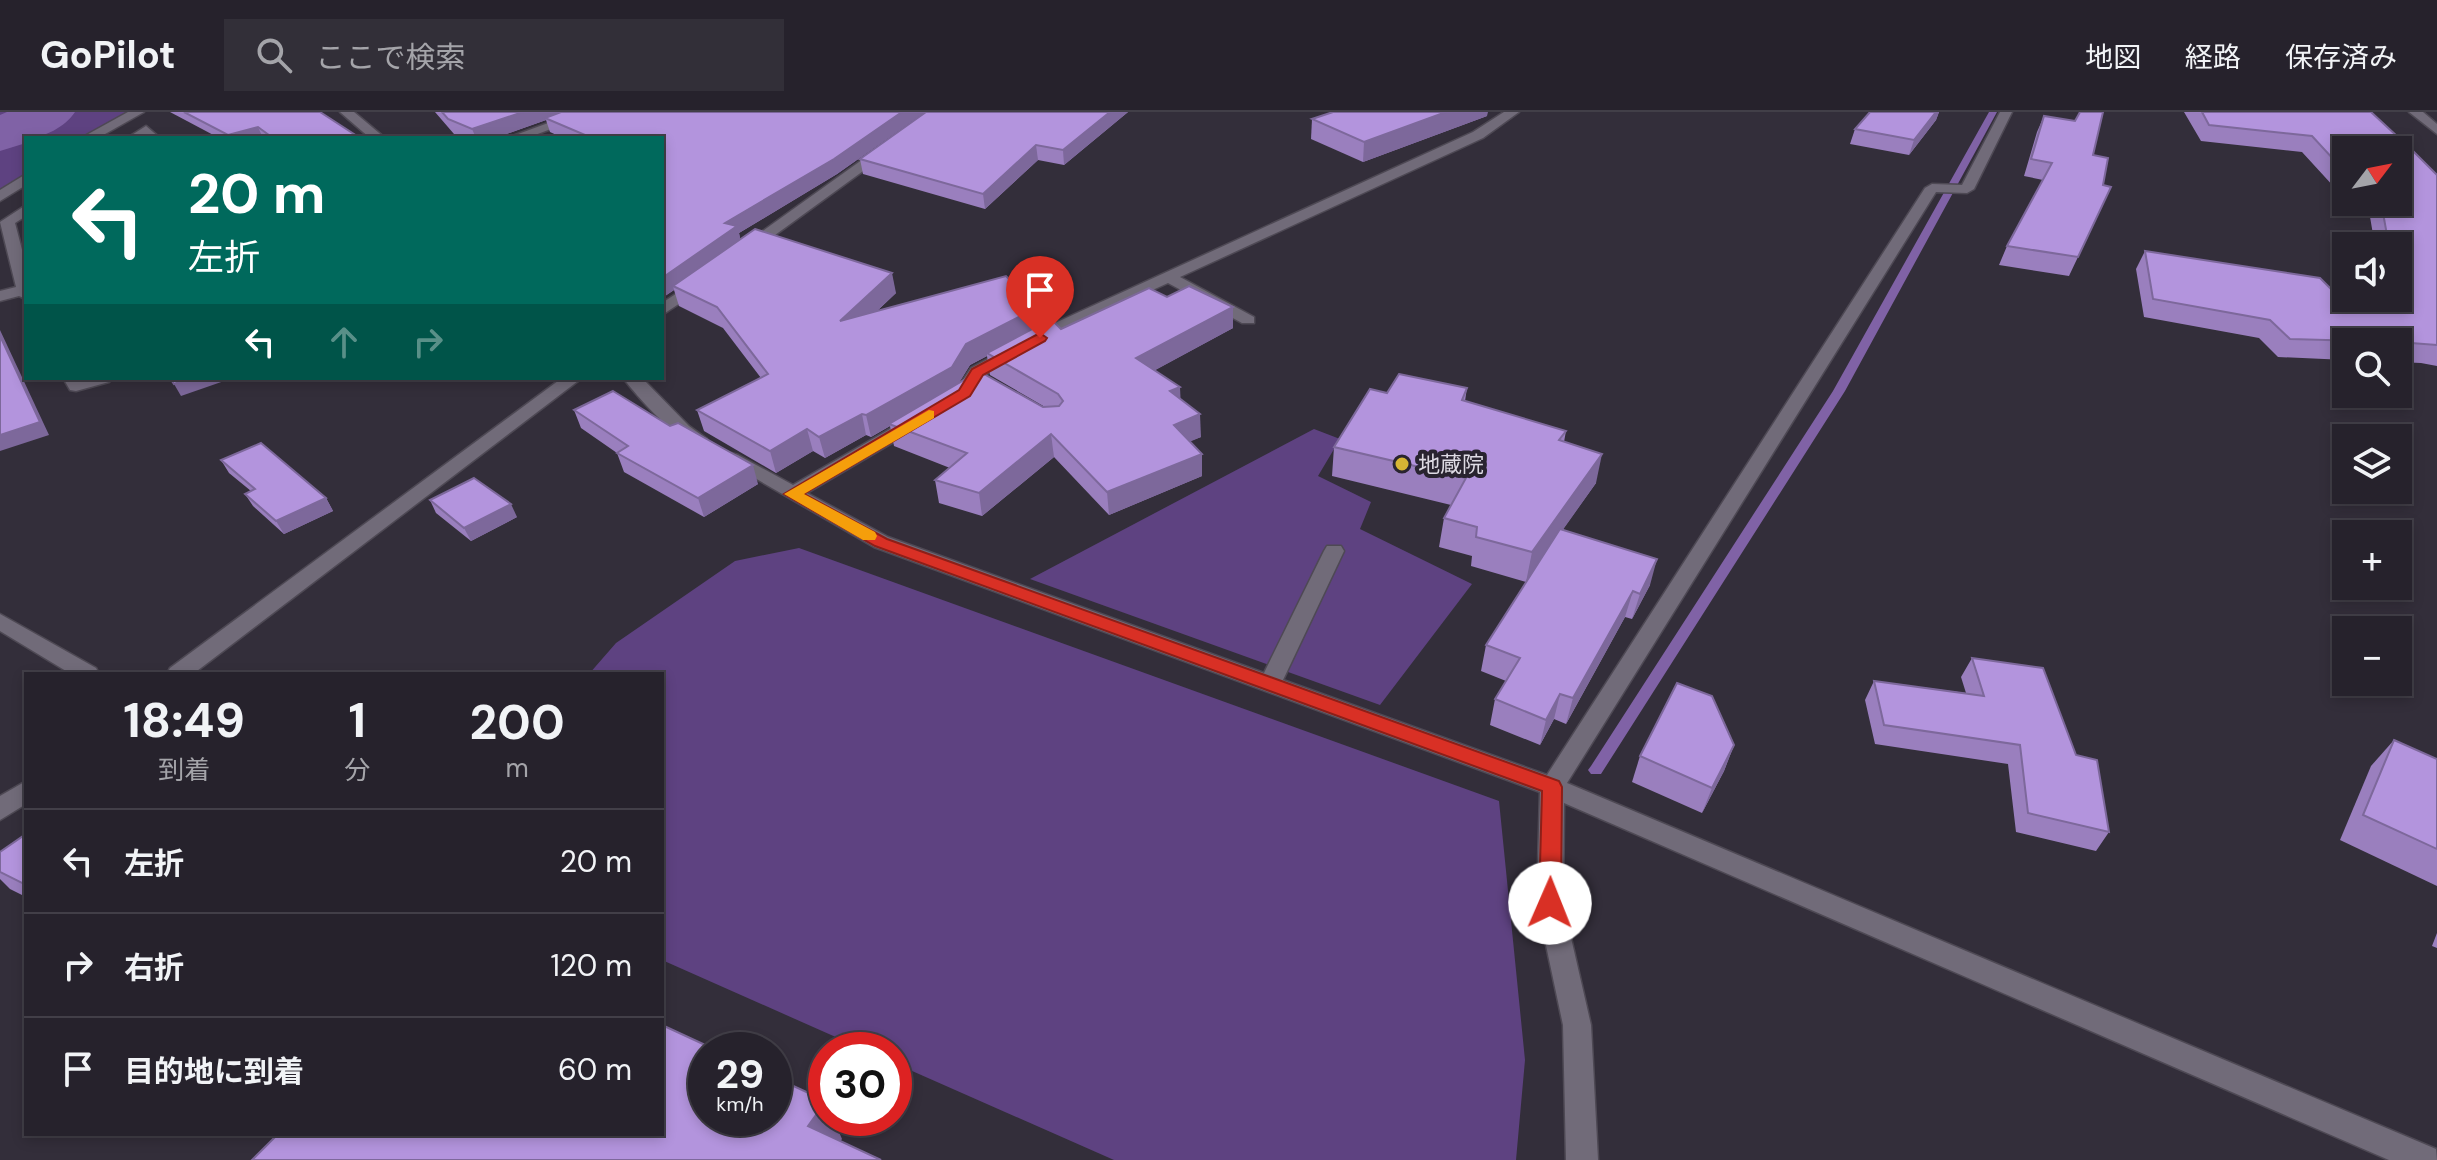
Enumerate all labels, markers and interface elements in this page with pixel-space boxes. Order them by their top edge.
search box [224,19,784,91]
text: GoPilot [40,30,176,80]
icon: search [252,33,296,77]
text: ここで検索 [316,38,466,77]
text: 地図 [2085,39,2141,76]
text: 経路 [2185,39,2241,76]
text: 保存済み [2285,39,2397,76]
north arrow [2332,136,2412,216]
map controls [2332,136,2412,696]
text: 20 m [188,157,325,230]
icon: left [56,168,160,272]
button: sound [2332,232,2412,312]
text: 左折 [188,234,260,281]
pin [1006,256,1074,338]
icon: arrive [1018,268,1062,312]
icon: left [238,320,282,364]
icon: ahead [322,320,366,364]
icon: right [406,320,450,364]
button: search [2332,328,2412,408]
button: layers [2332,424,2412,504]
place label: 地蔵院 [1418,450,1484,479]
marker: 地蔵院 [1393,455,1411,473]
button: + [2332,520,2412,600]
button: − [2332,616,2412,696]
text: 18:49 [123,689,245,752]
text: 1 [349,689,366,752]
text: 200 [470,691,565,754]
text: m [506,751,529,785]
text: 到着 [158,753,210,787]
text: 分 [344,753,370,787]
icon: left [56,839,100,883]
text: 20 m [560,842,632,881]
text: 左折 [124,844,184,883]
position arrow [1508,861,1592,945]
icon: right [56,943,100,987]
text: 120 m [550,946,632,985]
text: 右折 [124,948,184,987]
speed limit sign: 30 [808,1032,912,1136]
icon: arrive [56,1047,100,1091]
text: 29 [716,1048,764,1100]
text: 60 m [558,1050,632,1089]
text: 目的地に到着 [124,1052,304,1091]
text: km/h [716,1091,764,1117]

